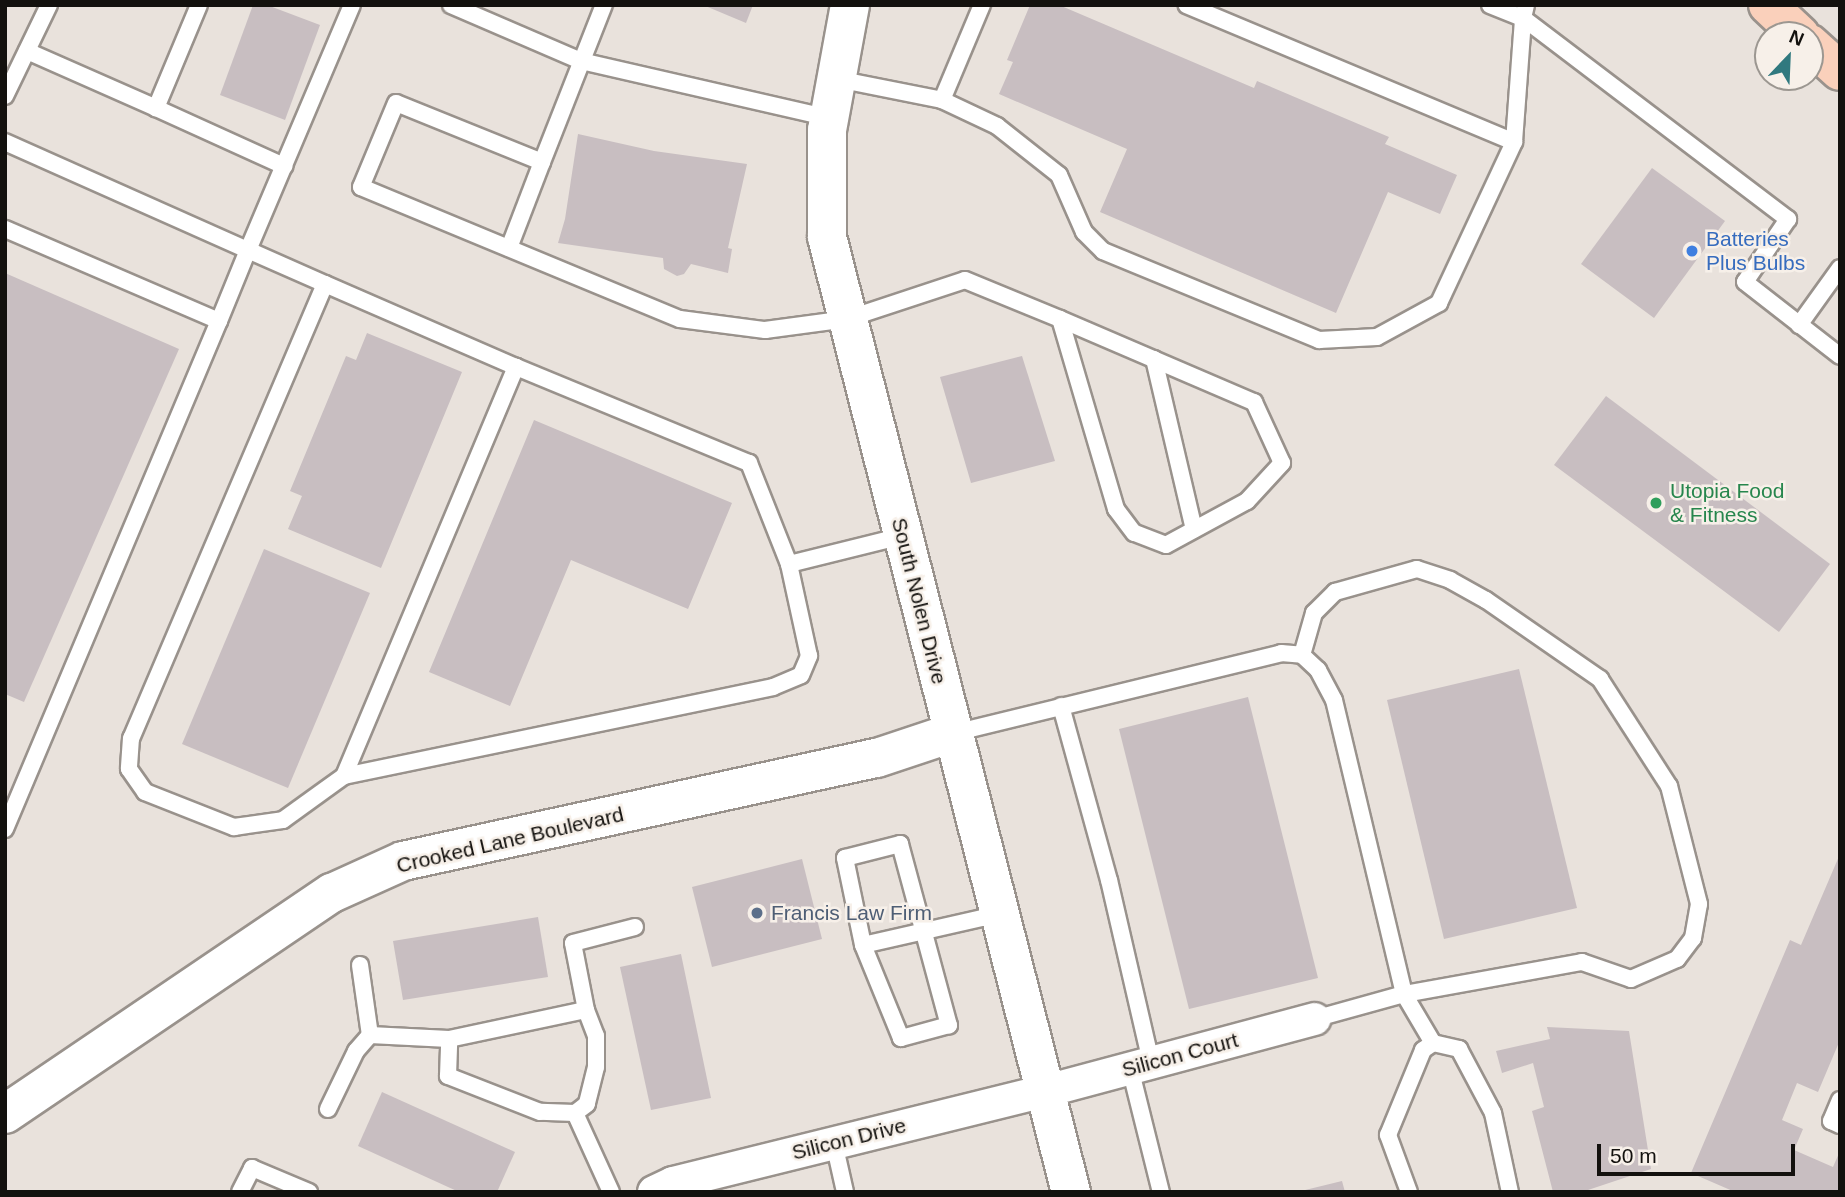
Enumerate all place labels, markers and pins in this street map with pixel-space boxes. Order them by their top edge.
place label: Batteries Plus Bulbs [1706,226,1805,276]
marker: Batteries Plus Bulbs [1684,243,1700,259]
place label: Utopia Food & Fitness [1670,478,1784,528]
marker: Utopia Food & Fitness [1648,495,1664,511]
place label: Francis Law Firm [771,900,932,926]
marker: Francis Law Firm [749,905,765,921]

